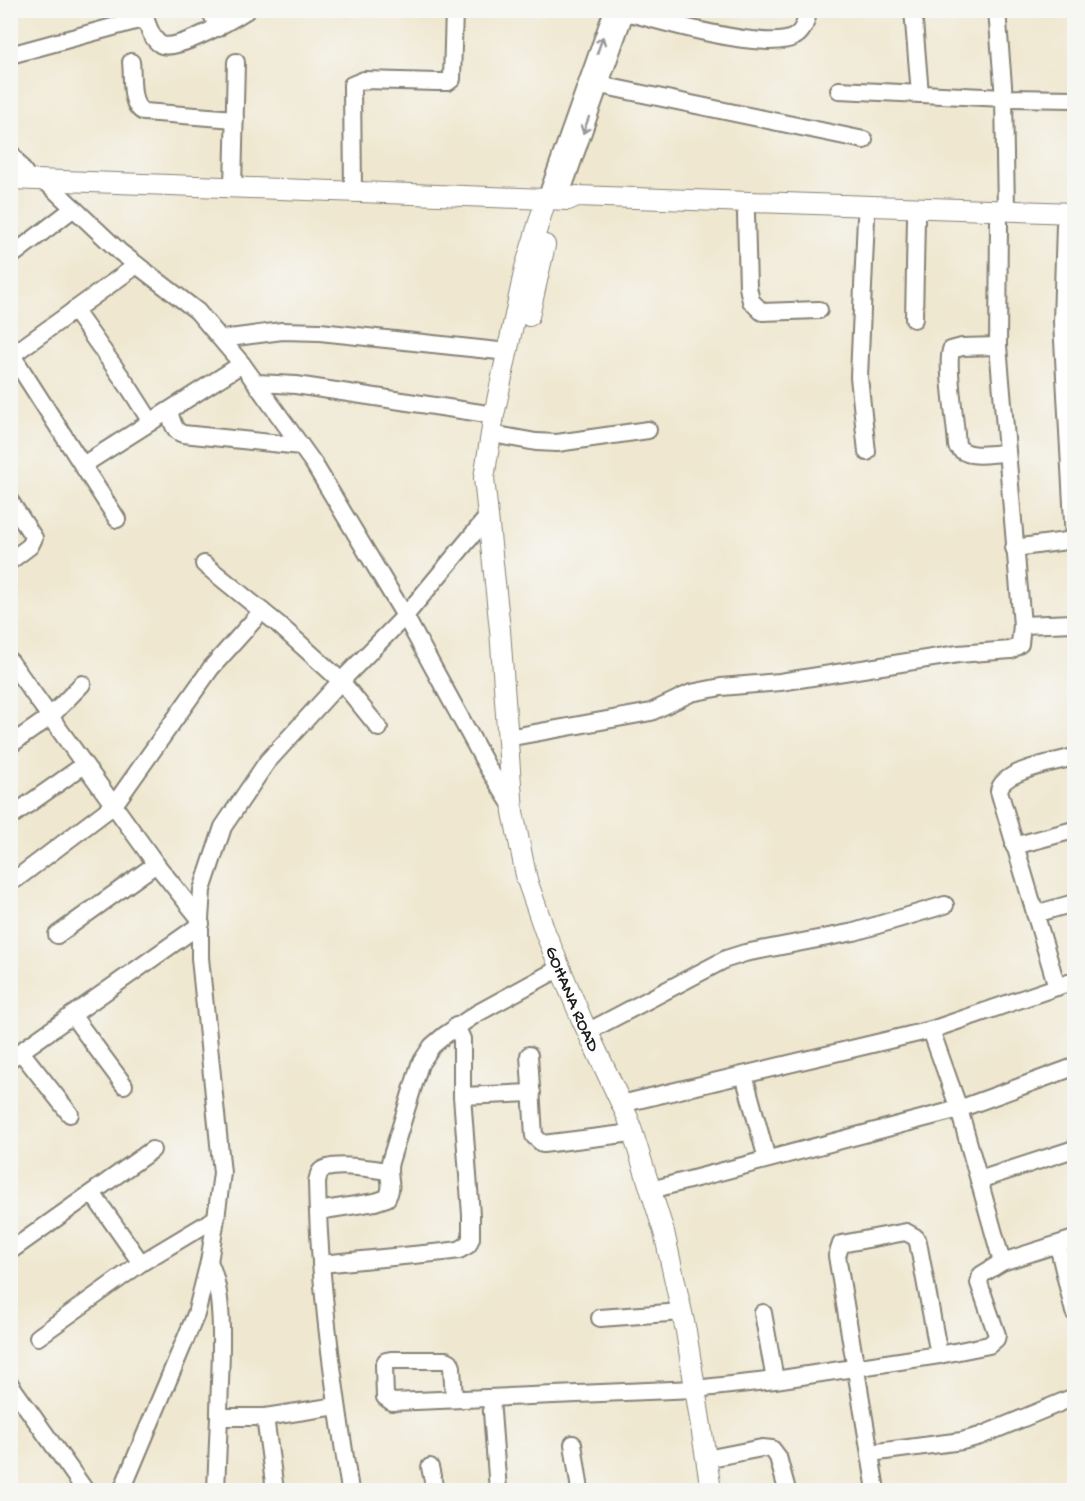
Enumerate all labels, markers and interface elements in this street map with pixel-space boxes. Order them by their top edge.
one-way arrow [596,36,607,55]
one-way arrow [579,115,590,134]
street label: GOHANA ROAD [539,944,603,1055]

